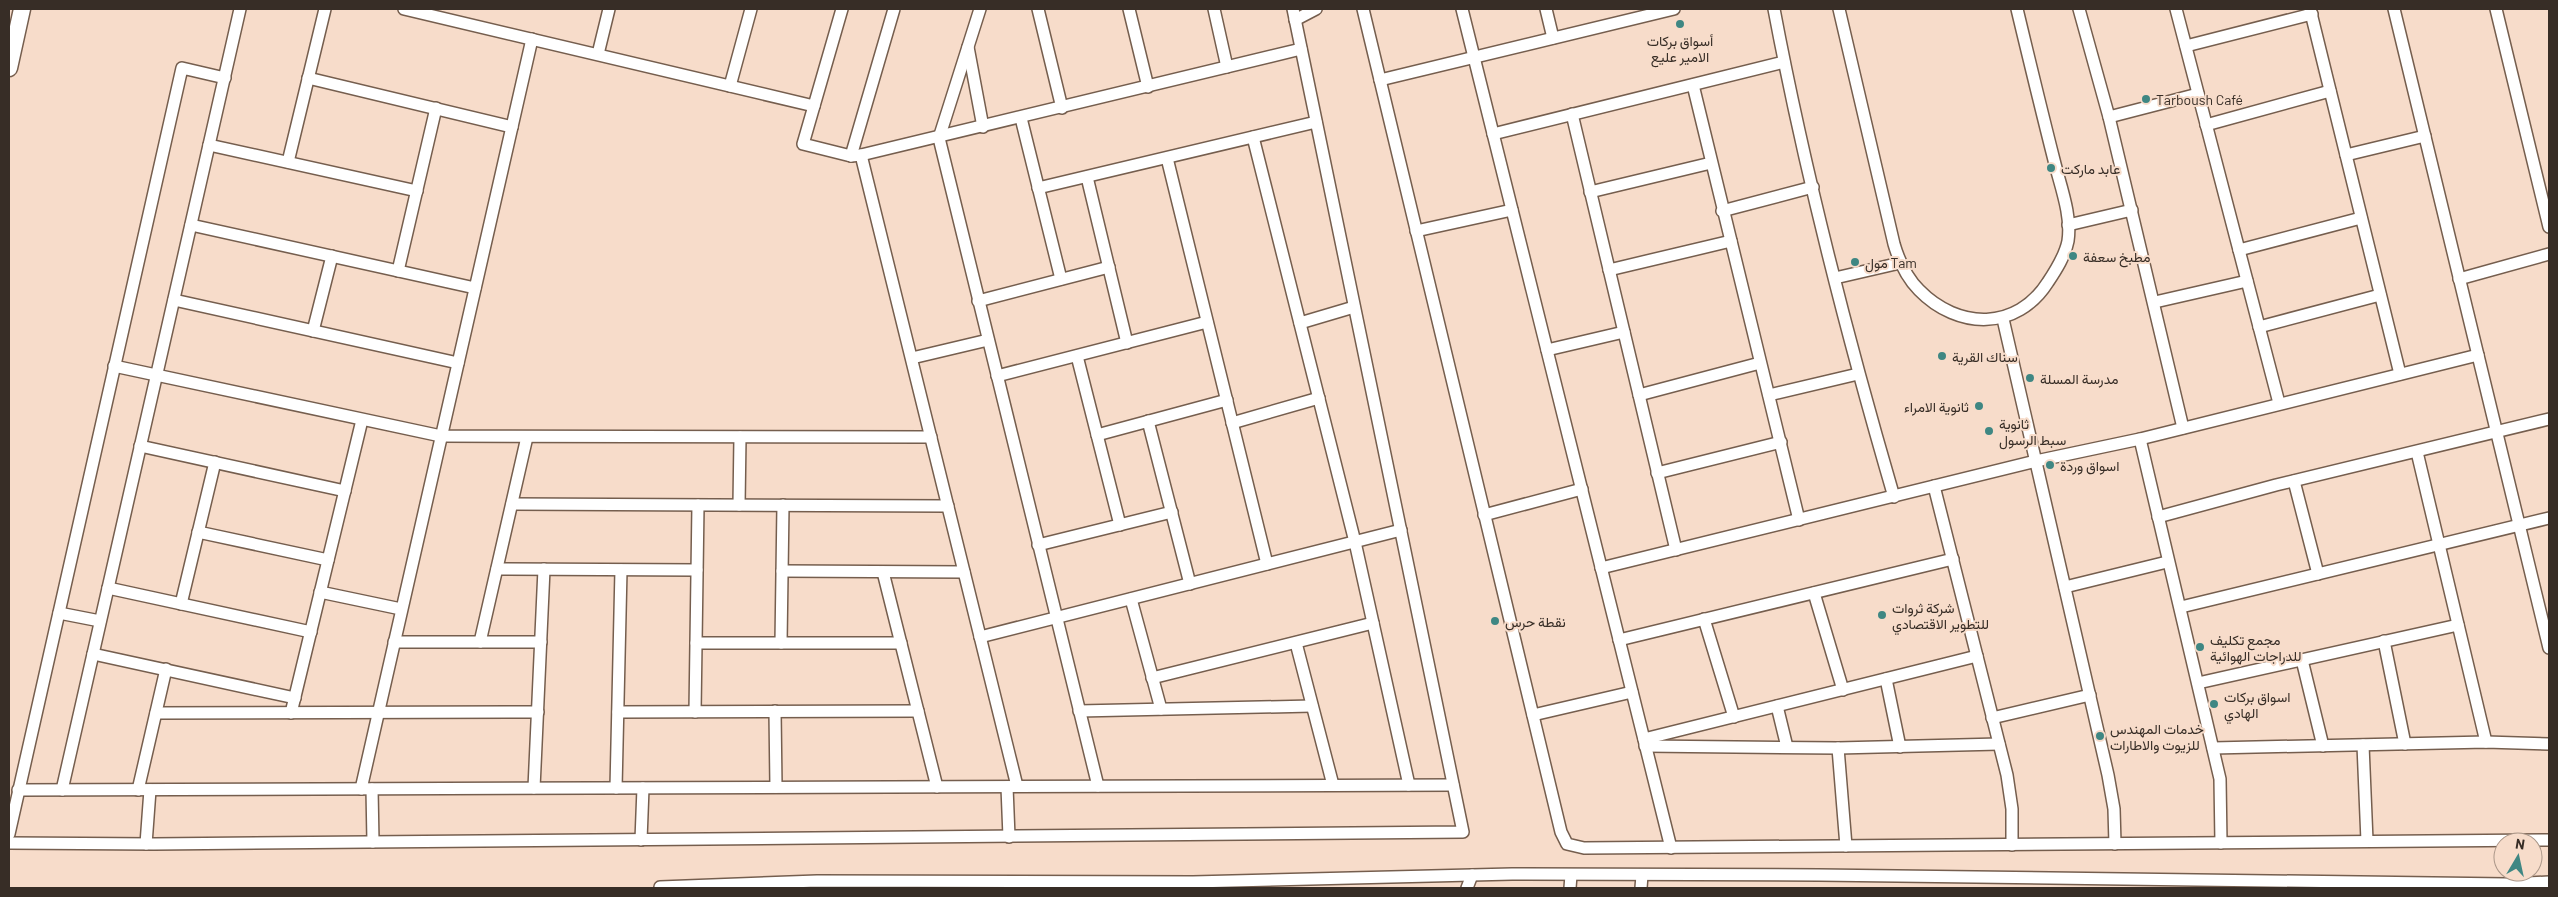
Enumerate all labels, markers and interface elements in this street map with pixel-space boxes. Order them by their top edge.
marker: أسواق بركات الامير عليع [1674,18,1686,30]
place label: أسواق بركات الامير عليع [1647,32,1713,68]
place label: Tarboush Café [2156,91,2243,108]
marker: Tarboush Café [2140,93,2152,105]
place label: عابد ماركت [2061,160,2120,178]
marker: عابد ماركت [2045,162,2057,174]
place label: مطبخ سعفة [2083,248,2150,268]
marker: مطبخ سعفة [2067,250,2079,262]
place label: مول Tam [1865,254,1917,273]
marker: مول Tam [1849,256,1861,268]
place label: سناك القرية [1952,348,2018,366]
marker: سناك القرية [1936,350,1948,362]
place label: مدرسة المسلة [2040,370,2119,388]
marker: مدرسة المسلة [2024,372,2036,384]
place label: ثانوية الامراء [1904,398,1969,416]
marker: ثانوية الامراء [1973,400,1985,412]
place label: ثانوية سبط الرسول [1999,415,2066,450]
marker: ثانوية سبط الرسول [1983,425,1995,437]
place label: اسواق وردة [2060,457,2119,475]
marker: اسواق وردة [2044,459,2056,471]
place label: شركة ثروات للتطوير الاقتصادي [1892,599,1989,636]
marker: شركة ثروات للتطوير الاقتصادي [1876,609,1888,621]
place label: نقطة حرس [1505,613,1566,631]
marker: نقطة حرس [1489,615,1501,627]
place label: مجمع تكليف للدراجات الهوائية [2210,631,2301,665]
marker: مجمع تكليف للدراجات الهوائية [2194,641,2206,653]
place label: اسواق بركات الهادي [2224,688,2291,725]
marker: اسواق بركات الهادي [2208,698,2220,710]
place label: خدمات المهندس للزيوت والاطارات [2110,720,2204,754]
marker: خدمات المهندس للزيوت والاطارات [2094,730,2106,742]
north arrow [2493,832,2543,882]
text: N [2514,835,2526,853]

